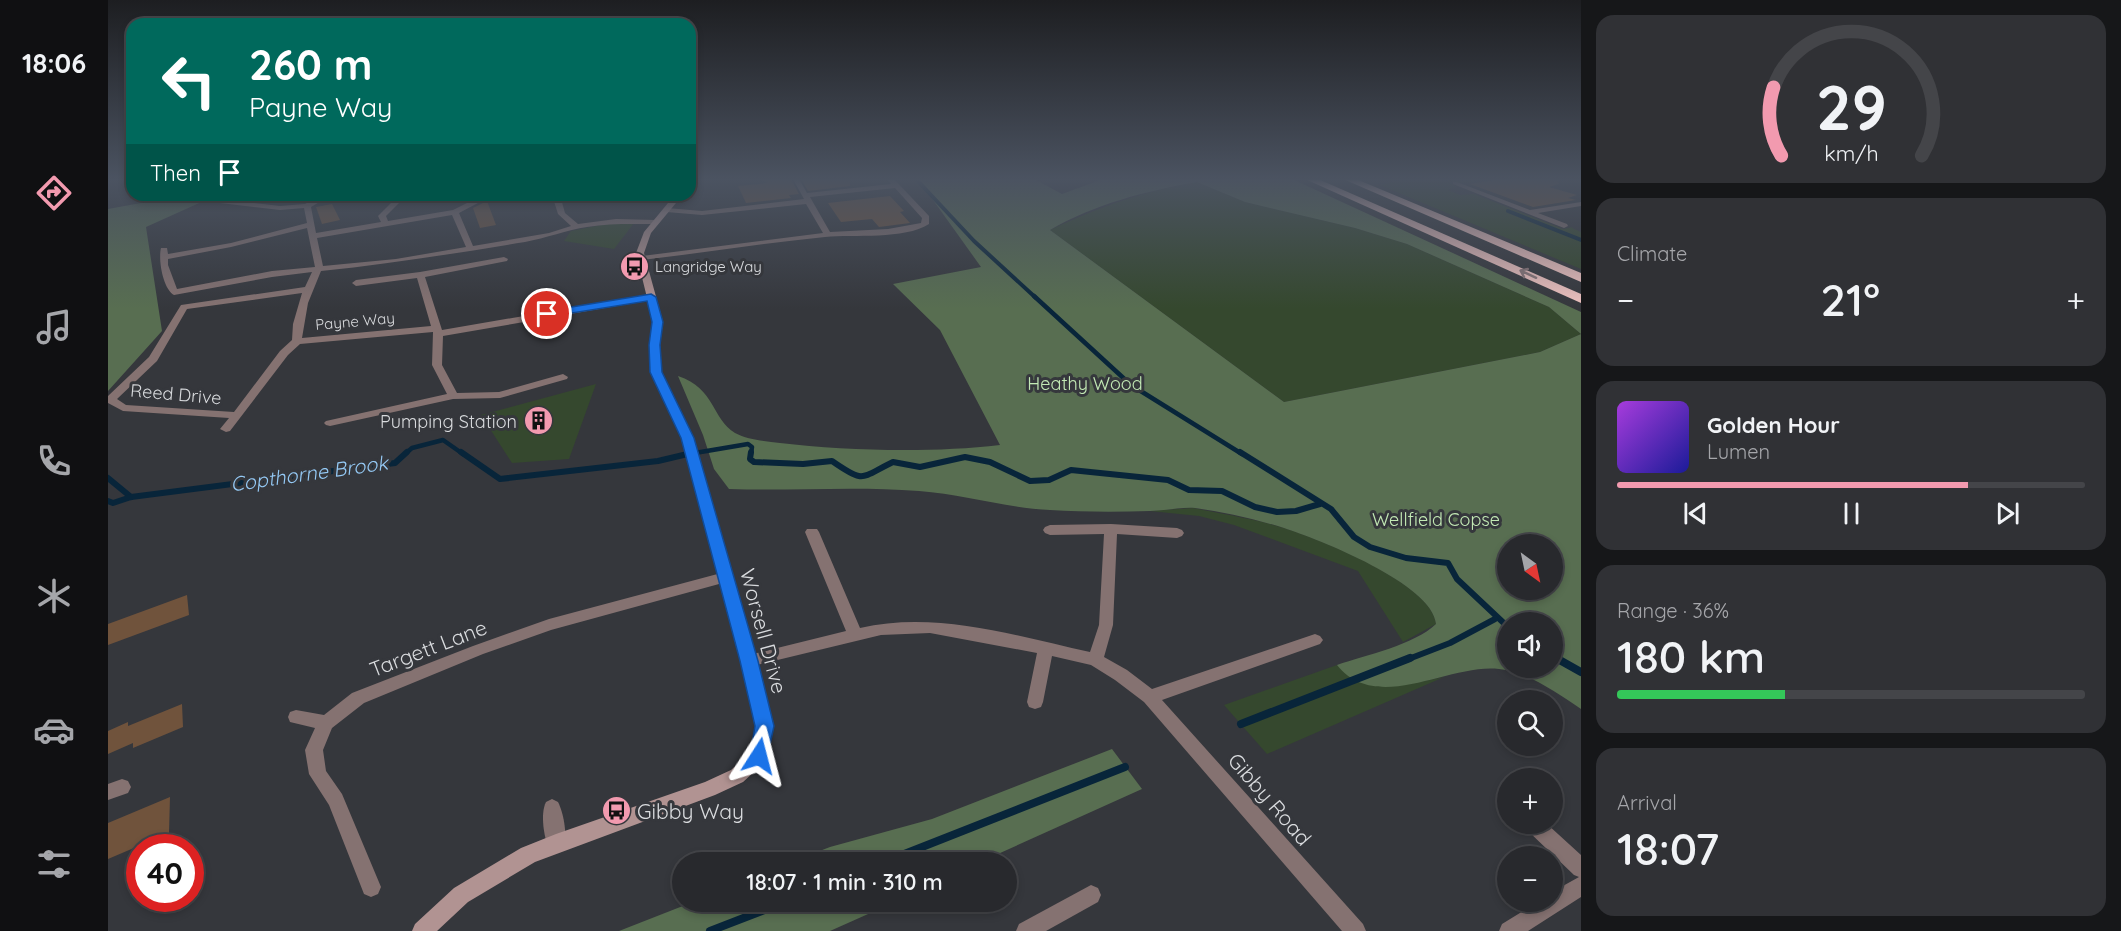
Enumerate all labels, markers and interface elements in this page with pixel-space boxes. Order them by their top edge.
text: 260 m [249,38,372,91]
icon: left [150,42,228,120]
text: 18:06 [22,46,86,80]
text: 29 [1816,68,1886,146]
text: Payne Way [249,90,392,124]
text: km/h [1824,140,1878,166]
icon: arrive [213,156,246,189]
text: Then [150,159,201,187]
icon: directions [33,172,75,214]
text: Climate [1617,241,1687,266]
bus stop icon: Langridge Way [618,250,650,282]
place label: Langridge Way [655,257,762,276]
one-way arrow [1519,268,1537,280]
text: 21° [1821,271,1880,327]
text: − [1617,279,1634,320]
text: + [2066,279,2085,320]
pin [521,288,572,339]
icon: arrive [530,297,563,330]
icon: music [33,306,75,348]
street label: Payne Way [314,308,396,334]
park label: Heathy Wood [1027,372,1143,395]
street label: Reed Drive [129,379,223,409]
building icon: Pumping Station [522,405,554,437]
place label: Pumping Station [380,410,517,433]
text: Golden Hour [1707,411,1840,439]
text: Lumen [1707,439,1770,464]
icon: phone [33,440,75,482]
water label: Copthorne Brook [229,449,392,496]
icon: previous [1679,497,1712,530]
icon: pause [1835,497,1868,530]
icon: next [1991,497,2024,530]
park label: Wellfield Copse [1372,508,1500,531]
north arrow [1497,534,1563,600]
map controls [1497,534,1563,912]
street label: Worsell Drive [735,566,793,696]
icon: climate [33,575,75,617]
text: Range · 36% [1617,598,1729,623]
button: sound [1497,612,1563,678]
street label: Targett Lane [366,614,490,682]
text: 180 km [1617,628,1765,684]
button: search [1497,690,1563,756]
icon: car [33,709,75,751]
position arrow [727,724,791,788]
street label: Gibby Road [1223,747,1317,851]
button: + [1497,768,1563,834]
text: Arrival [1617,790,1677,815]
bus stop icon: Gibby Way [600,795,632,827]
place label: Gibby Way [637,798,744,824]
text: 18:07 [1617,820,1719,876]
speed limit sign: 40 [126,834,204,912]
icon: filters [33,843,75,885]
button: − [1497,846,1563,912]
text: 18:07 · 1 min · 310 m [746,868,943,896]

